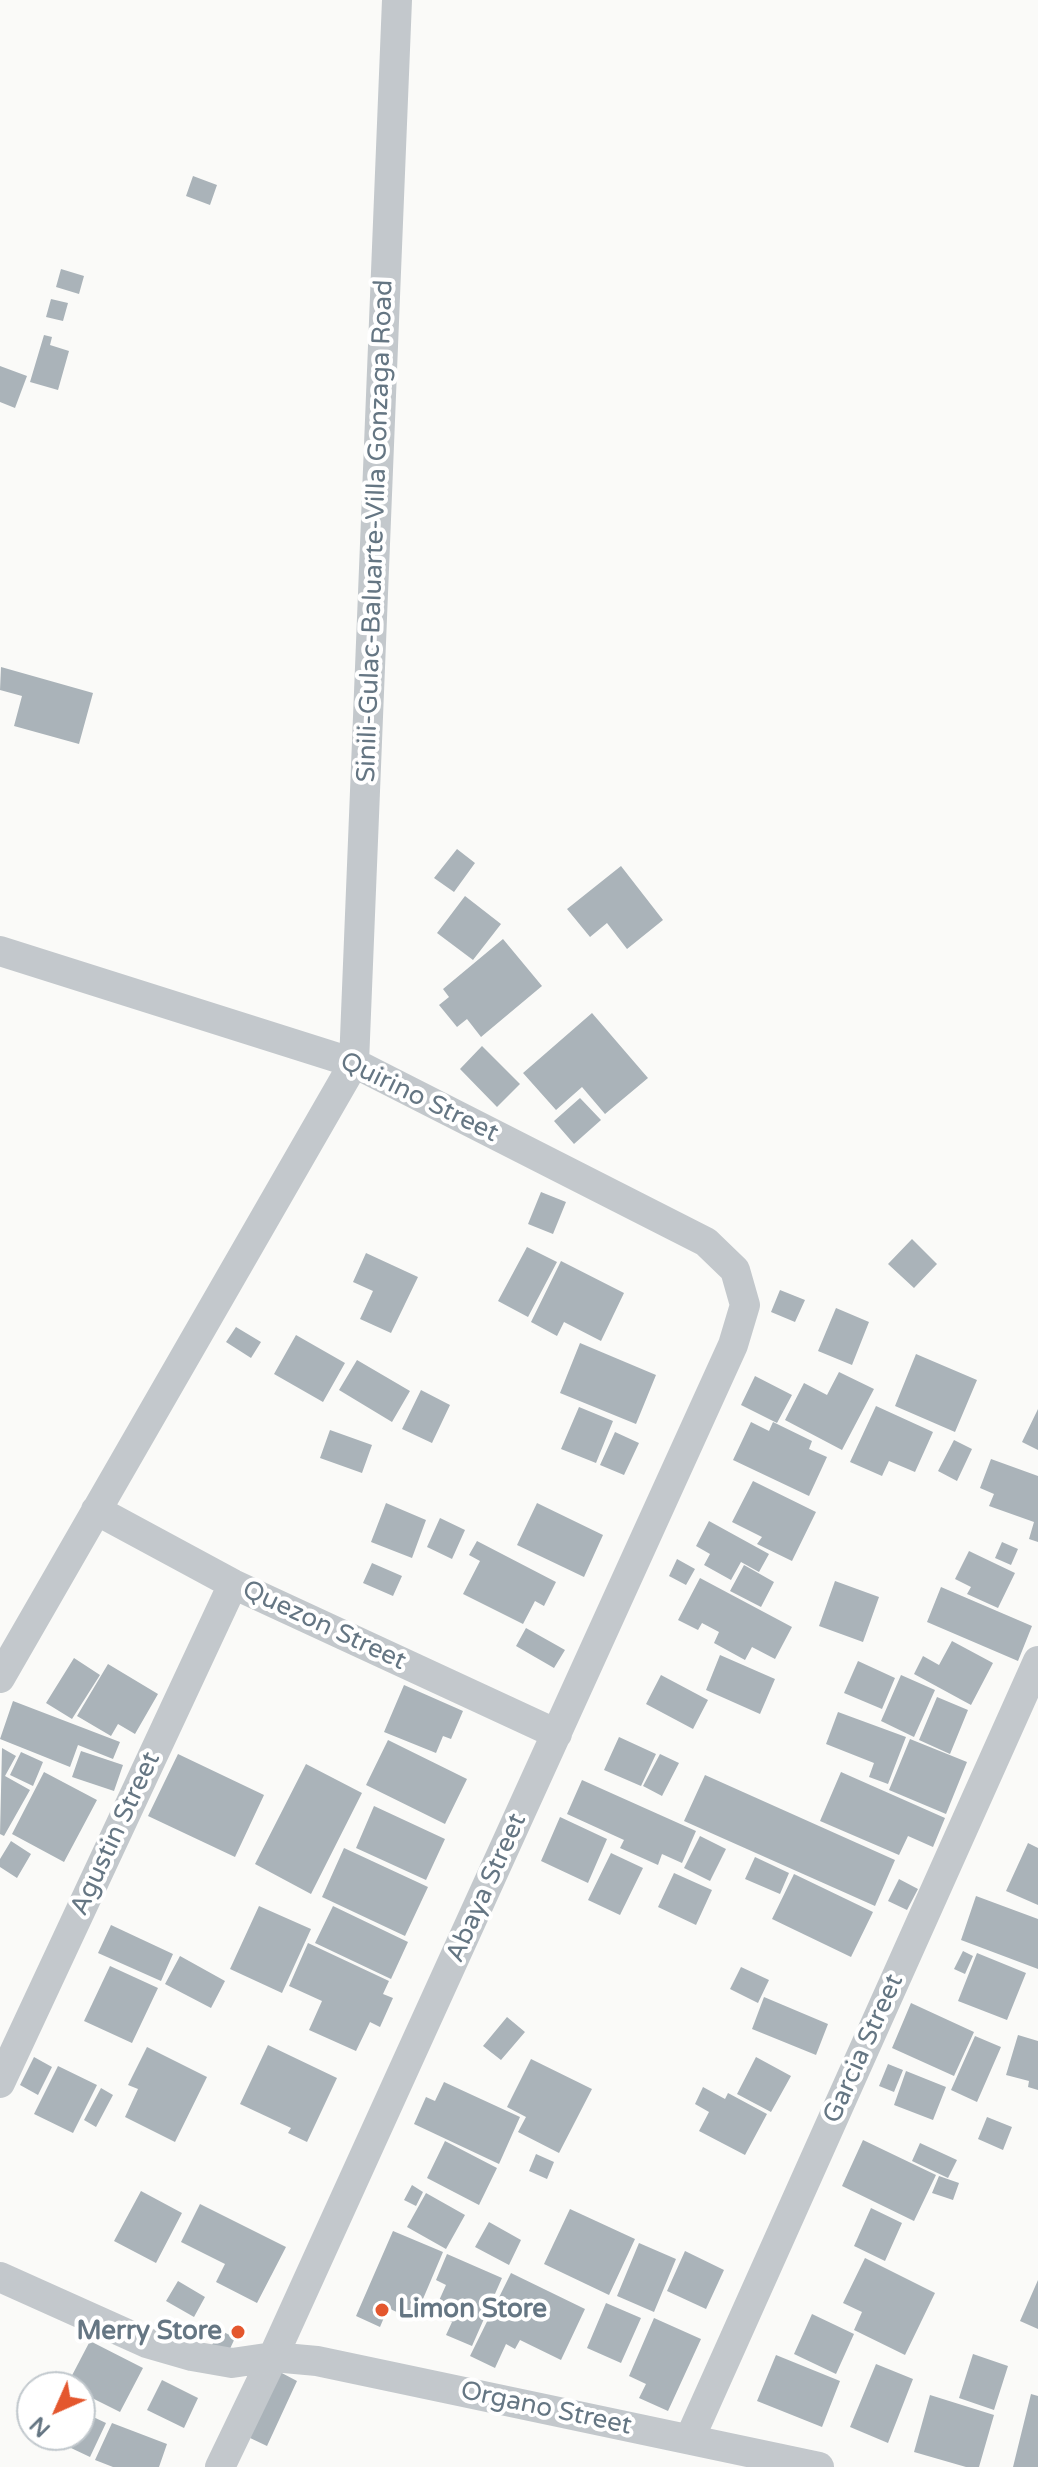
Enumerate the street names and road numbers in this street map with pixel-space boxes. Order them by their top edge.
street label: Sinili-Gulac-Baluarte-Villa Gonzaga Road [352,279,400,783]
street label: Quirino Street [335,1046,503,1150]
street label: Quezon Street [237,1574,411,1678]
street label: Agustin Street [64,1747,168,1921]
street label: Abaya Street [440,1809,534,1967]
street label: Garcia Street [817,1970,911,2128]
street label: Organo Street [458,2376,634,2442]

